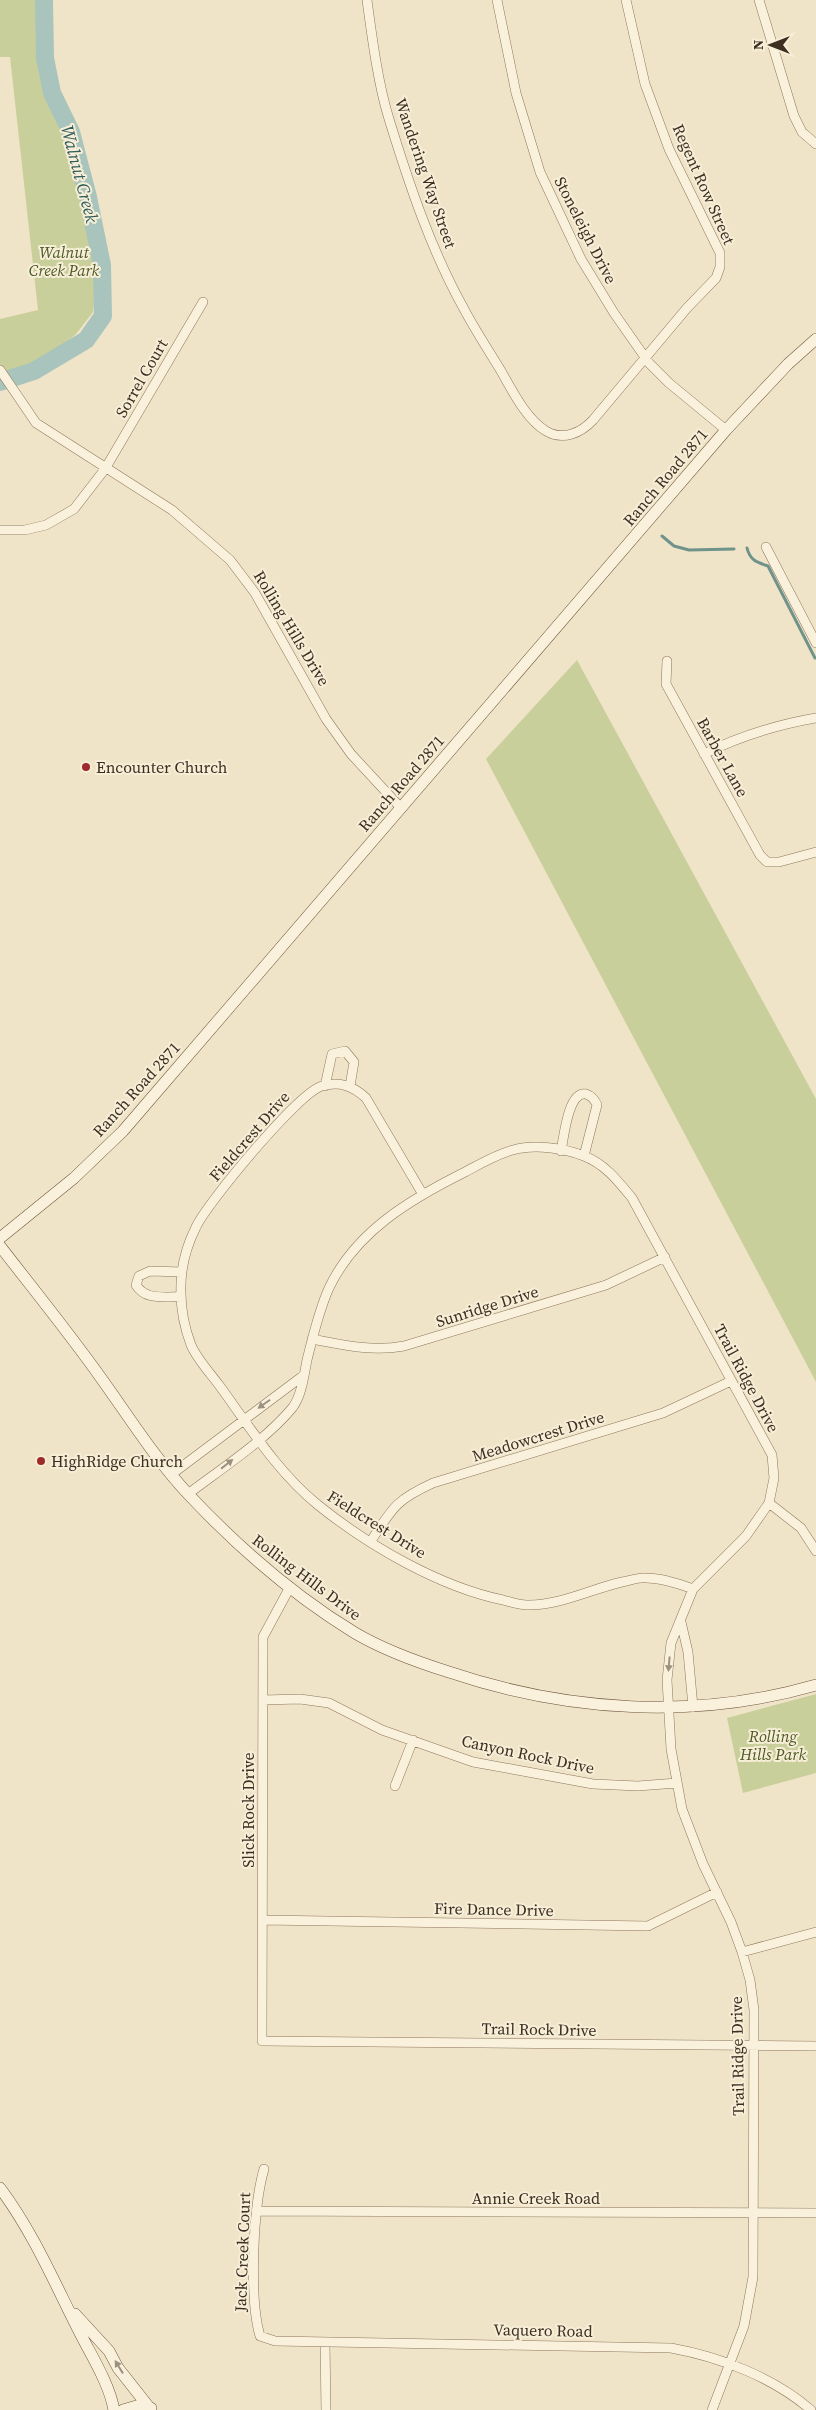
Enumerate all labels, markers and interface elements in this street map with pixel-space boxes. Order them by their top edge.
north arrow [746,20,796,70]
text: N [748,40,768,50]
street label: Wandering Way Street [390,95,462,252]
street label: Regent Row Street [668,120,741,248]
water label: Walnut Creek [55,122,105,226]
street label: Stoneleigh Drive [550,173,622,287]
park label: Walnut Creek Park [29,241,100,281]
street label: Sorrel Court [110,334,173,421]
street label: Ranch Road 2871 [618,424,712,530]
street label: Rolling Hills Drive [249,566,335,690]
street label: Barber Lane [692,713,754,801]
street label: Ranch Road 2871 [353,730,449,836]
place label: Encounter Church [96,756,228,778]
marker: Encounter Church [80,761,92,773]
street label: Ranch Road 2871 [87,1037,185,1141]
street label: Fieldcrest Drive [204,1086,294,1186]
street label: Sunridge Drive [433,1280,541,1332]
street label: Trail Ridge Drive [709,1320,785,1436]
one-way arrow [257,1399,271,1409]
street label: Meadowcrest Drive [469,1405,607,1467]
place label: HighRidge Church [51,1450,183,1472]
marker: HighRidge Church [35,1455,47,1467]
one-way arrow [220,1459,233,1470]
street label: Fieldcrest Drive [323,1485,431,1563]
street label: Rolling Hills Drive [248,1529,366,1625]
one-way arrow [664,1656,672,1672]
park label: Rolling Hills Park [739,1725,806,1765]
street label: Canyon Rock Drive [460,1729,596,1779]
street label: Slick Rock Drive [237,1752,259,1868]
street label: Fire Dance Drive [434,1897,554,1921]
street label: Trail Ridge Drive [725,1996,749,2116]
street label: Trail Rock Drive [481,2017,597,2041]
street label: Annie Creek Road [472,2187,600,2209]
street label: Jack Creek Court [229,2191,255,2313]
street label: Vaquero Road [493,2318,593,2342]
one-way arrow [114,2361,123,2374]

